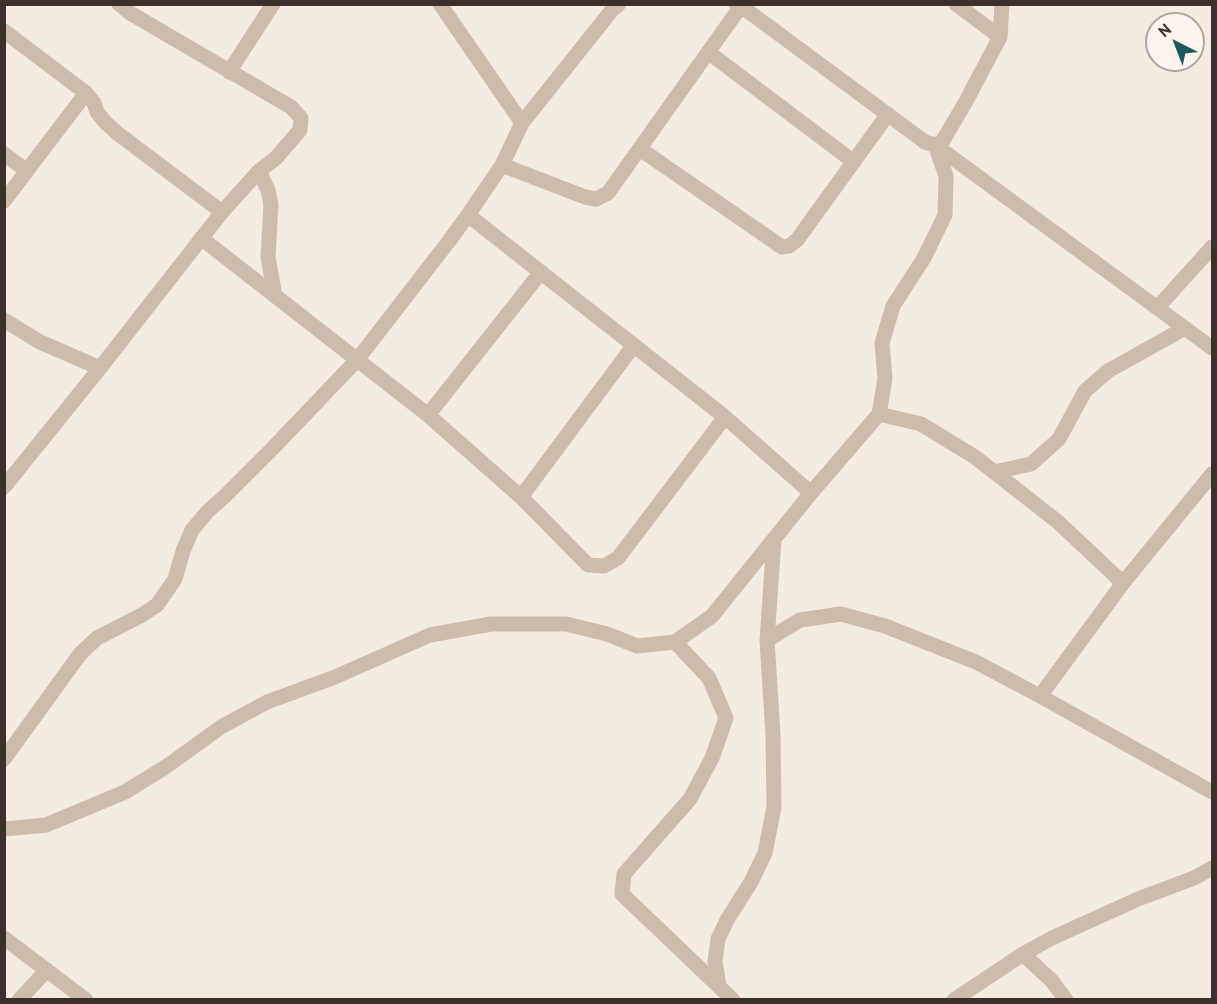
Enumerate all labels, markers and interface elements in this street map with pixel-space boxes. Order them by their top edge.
north arrow [1145,12,1205,72]
text: N [1154,19,1175,41]

